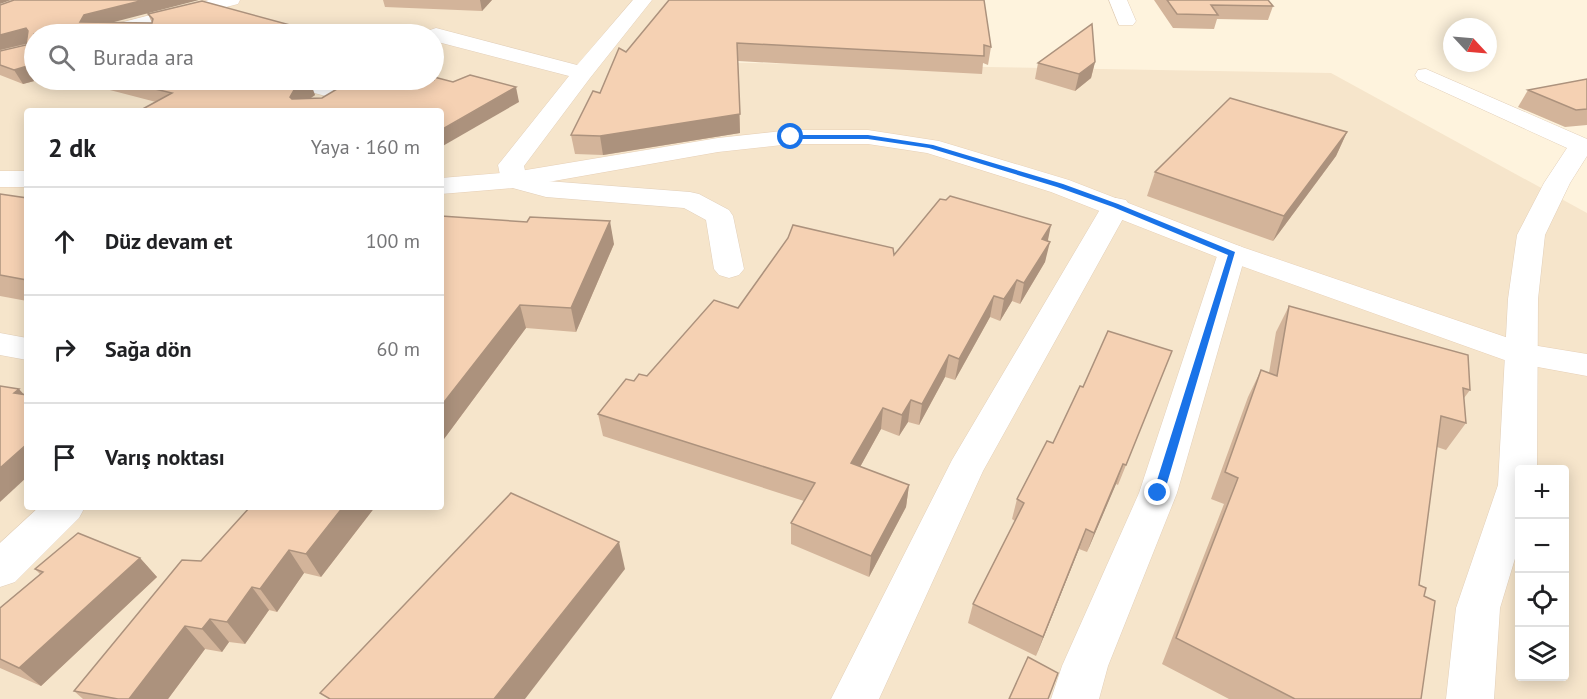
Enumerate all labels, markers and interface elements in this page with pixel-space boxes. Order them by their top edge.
north arrow [1443,18,1497,72]
search box [24,24,444,90]
icon: search [45,41,78,74]
text: Burada ara [93,43,194,71]
route start [777,123,803,149]
text: 2 dk [48,131,96,164]
text: Yaya · 160 m [311,134,420,160]
icon: ahead [48,225,81,258]
text: Düz devam et [105,227,232,255]
text: 100 m [366,228,420,254]
icon: right [48,333,81,366]
text: Sağa dön [105,335,192,363]
text: 60 m [377,336,420,362]
icon: arrive [48,441,81,474]
text: Varış noktası [105,443,225,471]
map controls [1515,465,1569,681]
button: + [1515,465,1569,519]
route end [1144,479,1170,505]
button: − [1515,519,1569,573]
button: locate [1515,573,1569,627]
button: layers [1515,627,1569,681]

